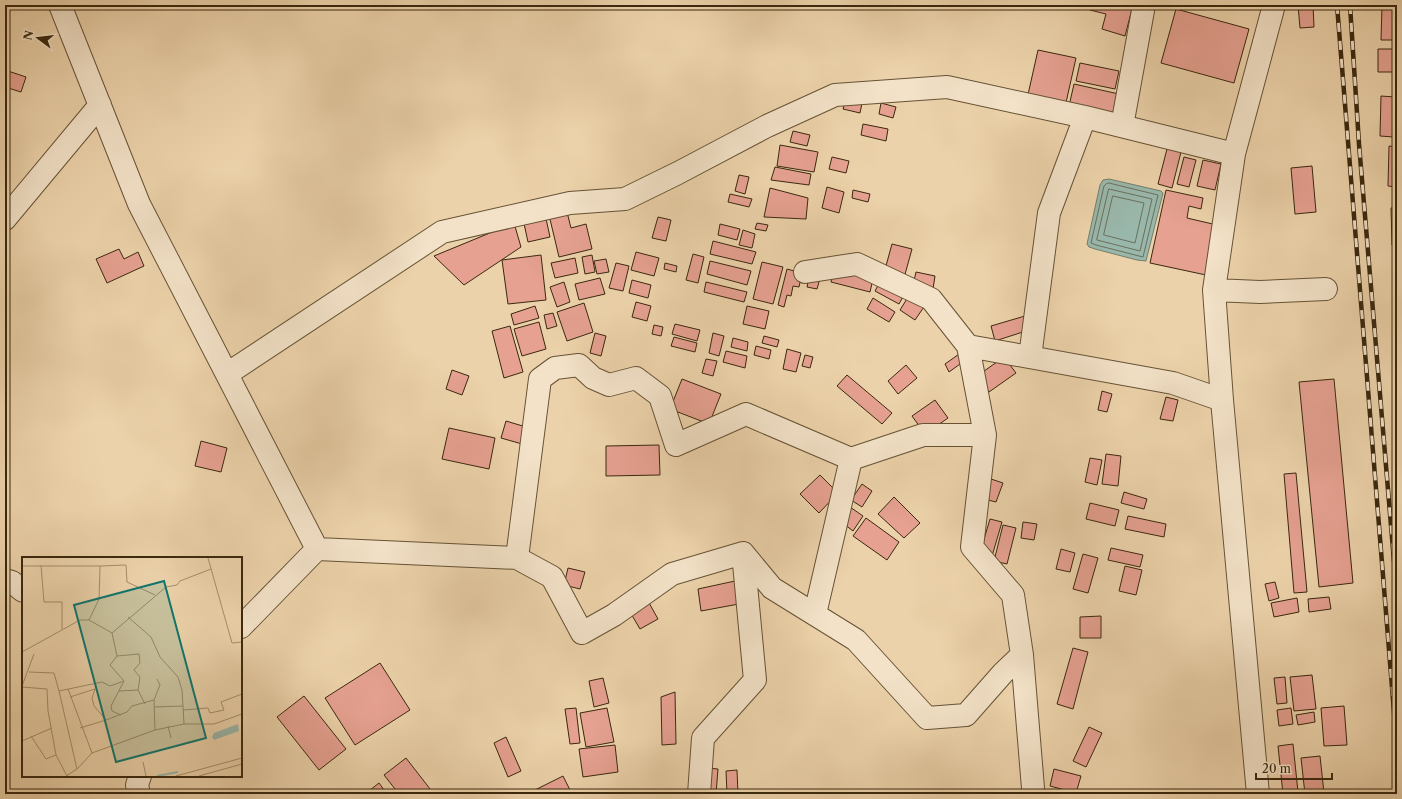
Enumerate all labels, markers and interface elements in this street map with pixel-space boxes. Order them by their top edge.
north arrow [18,18,58,58]
text: N [20,29,36,42]
inset map [22,557,242,777]
scale bar [1256,755,1332,781]
text: 20 m [1262,761,1291,776]

